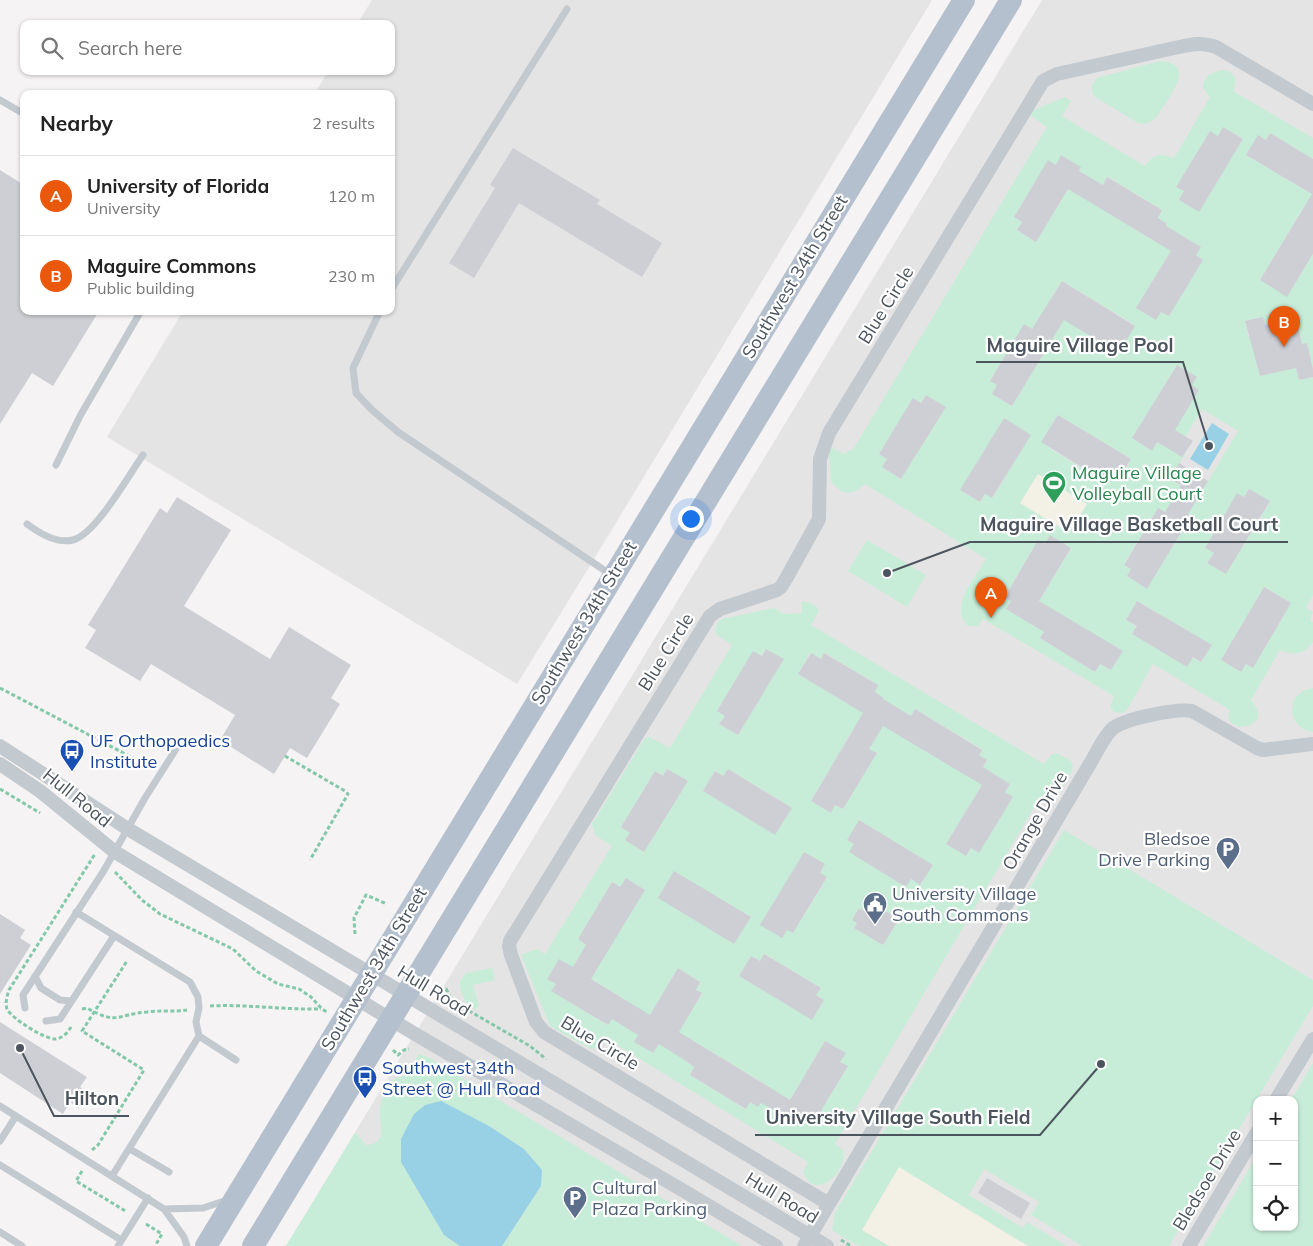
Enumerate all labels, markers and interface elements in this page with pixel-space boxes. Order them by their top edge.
search box [20,20,395,75]
icon: search [38,34,66,62]
text: Search here [78,36,182,60]
text: Nearby [40,110,113,136]
text: 2 results [312,113,375,133]
text: University of Florida [87,174,269,198]
text: A [50,186,62,206]
text: 120 m [328,186,375,206]
street label: Southwest 34th Street [737,191,853,363]
text: University [87,198,161,218]
text: Maguire Commons [87,254,256,278]
street label: Blue Circle [853,262,918,348]
text: B [50,266,62,286]
text: 230 m [328,266,375,286]
text: Public building [87,278,195,298]
pin: B [1268,306,1300,347]
callout: Maguire Village Pool [976,328,1183,362]
text: Maguire Village Pool [987,333,1173,357]
place label: Maguire Village Volleyball Court [1072,461,1202,505]
sports icon: Maguire Village Volleyball Court [1041,470,1067,504]
your location [678,506,704,532]
callout: Maguire Village Basketball Court [970,508,1288,542]
text: Maguire Village Basketball Court [980,512,1278,536]
street label: Southwest 34th Street [526,537,642,709]
pin: A [975,577,1007,618]
street label: Blue Circle [633,609,698,695]
place label: UF Orthopaedics Institute [90,729,230,773]
bus stop icon: UF Orthopaedics Institute [59,738,85,772]
street label: Hull Road [38,763,116,832]
street label: Orange Drive [997,767,1072,874]
place label: Bledsoe Drive Parking [1098,827,1210,871]
parking icon: Bledsoe Drive Parking [1215,836,1241,870]
place label: University Village South Commons [892,882,1036,926]
street label: Southwest 34th Street [316,883,432,1055]
public building icon: University Village South Commons [862,891,888,925]
street label: Hull Road [393,960,475,1021]
street label: Blue Circle [557,1010,644,1075]
place label: Southwest 34th Street @ Hull Road [382,1056,540,1100]
bus stop icon: Southwest 34th Street @ Hull Road [352,1065,378,1099]
callout: Hilton [54,1082,129,1116]
text: Hilton [65,1086,119,1110]
map controls [1253,1096,1298,1231]
button: + [1253,1096,1298,1141]
callout: University Village South Field [755,1101,1040,1135]
text: University Village South Field [765,1105,1031,1129]
street label: Bledsoe Drive [1167,1125,1246,1235]
button: − [1253,1141,1298,1186]
street label: Hull Road [741,1167,823,1228]
place label: Cultural Plaza Parking [592,1176,707,1220]
parking icon: Cultural Plaza Parking [562,1185,588,1219]
button: locate [1253,1186,1298,1231]

